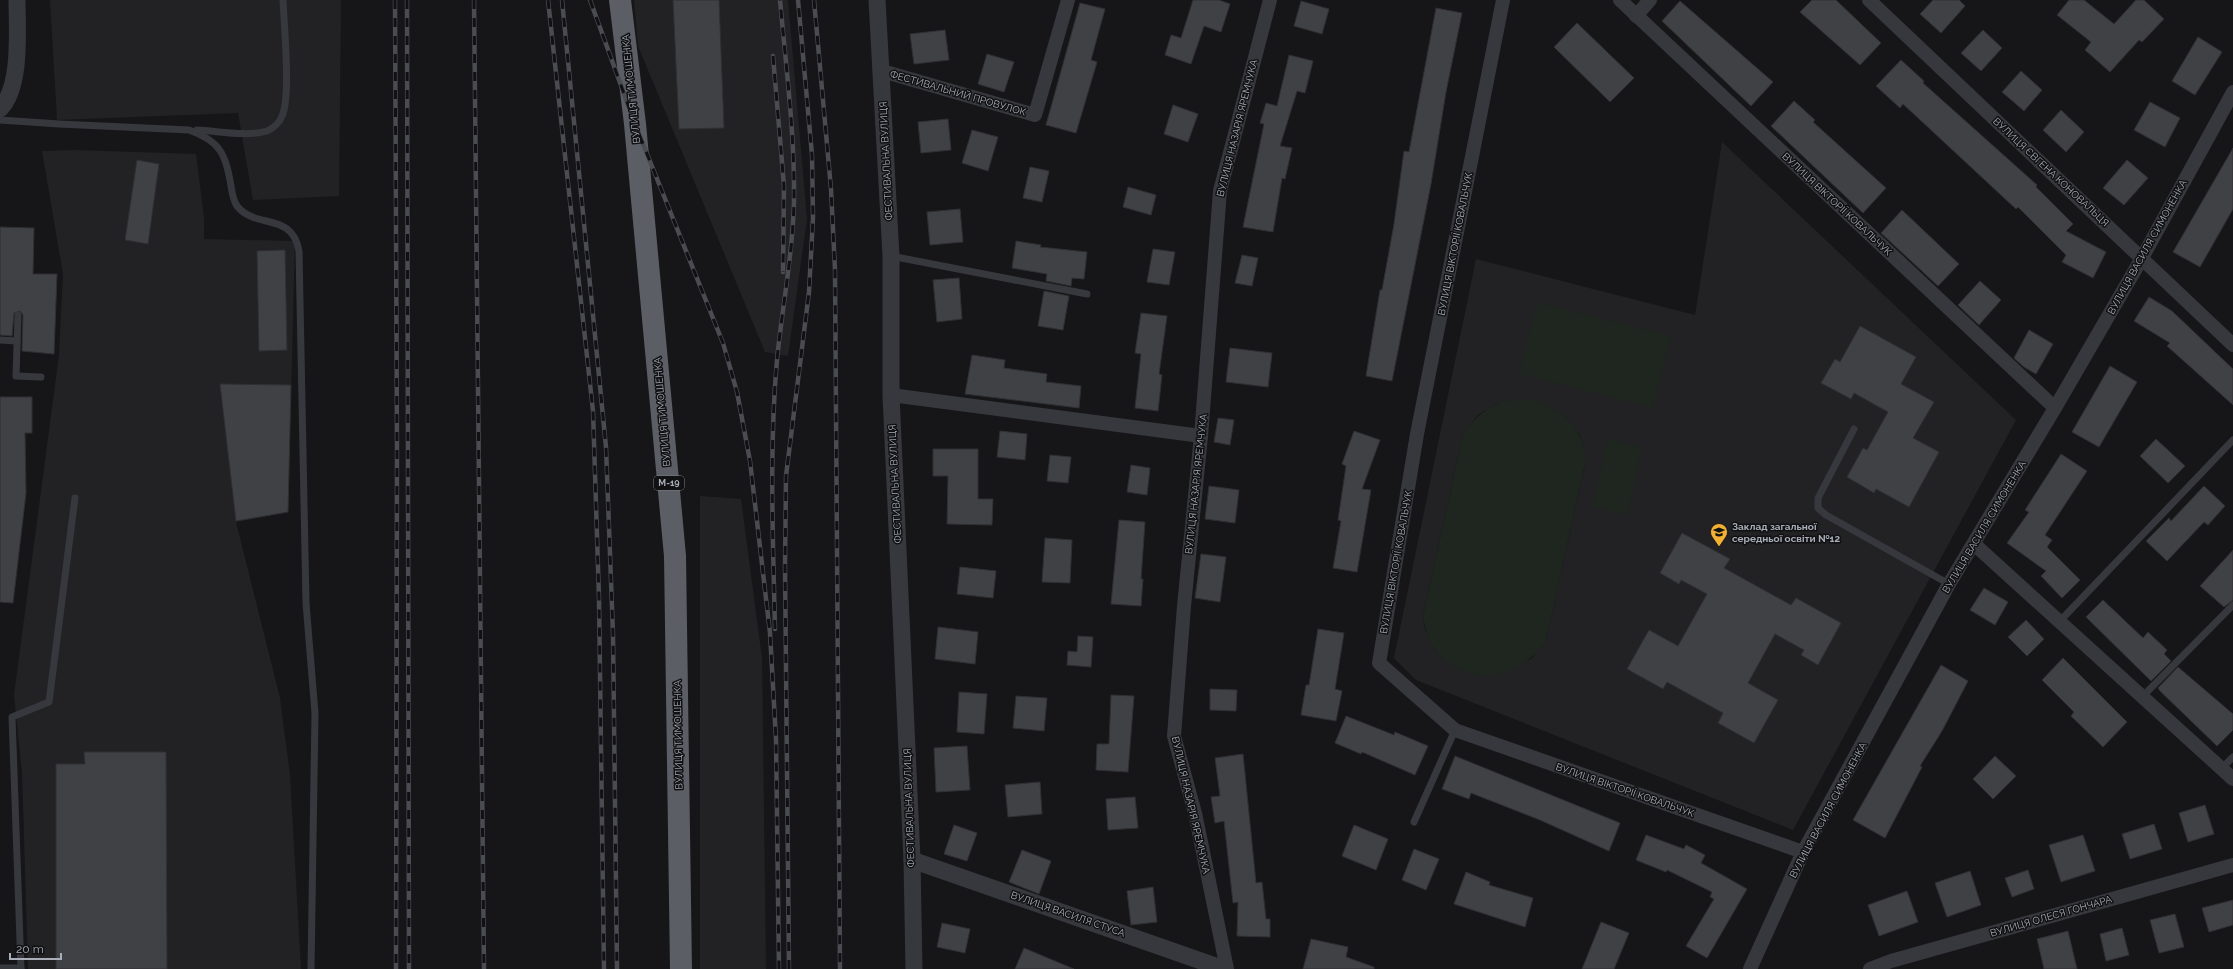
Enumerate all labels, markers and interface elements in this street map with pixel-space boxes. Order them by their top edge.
street label: ВУЛИЦЯ ТИМОШЕНКА [620,34,642,144]
street label: ВУЛИЦЯ НАЗАРІЯ ЯРЕМЧУКА [1215,58,1259,198]
street label: ФЕСТИВАЛЬНИЙ ПРОВУЛОК [889,68,1028,118]
street label: ФЕСТИВАЛЬНА ВУЛИЦЯ [877,101,895,221]
street label: ВУЛИЦЯ ЄВГЕНА КОНОВАЛЬЦЯ [1991,115,2111,229]
street label: ВУЛИЦЯ ВІКТОРІЇ КОВАЛЬЧУК [1780,150,1894,258]
street label: ВУЛИЦЯ ВІКТОРІЇ КОВАЛЬЧУК [1436,171,1474,316]
street label: ВУЛИЦЯ ВАСИЛЯ СИМОНЕНКА [2105,178,2189,316]
street label: ВУЛИЦЯ ТИМОШЕНКА [652,357,672,467]
street label: ВУЛИЦЯ НАЗАРІЯ ЯРЕМЧУКА [1183,413,1209,555]
street label: ФЕСТИВАЛЬНА ВУЛИЦЯ [886,424,904,544]
street label: ВУЛИЦЯ ВАСИЛЯ СИМОНЕНКА [1940,459,2028,595]
road number: М-19 [654,476,684,490]
street label: ВУЛИЦЯ ВІКТОРІЇ КОВАЛЬЧУК [1378,489,1414,635]
place label: Заклад загальної середньої освіти №12 [1732,521,1840,544]
school or university icon: Заклад загальної середньої освіти №12 [1709,522,1729,547]
street label: ВУЛИЦЯ ТИМОШЕНКА [672,680,684,790]
street label: ВУЛИЦЯ НАЗАРІЯ ЯРЕМЧУКА [1170,735,1212,875]
street label: ВУЛИЦЯ ВАСИЛЯ СИМОНЕНКА [1787,740,1869,880]
street label: ФЕСТИВАЛЬНА ВУЛИЦЯ [901,748,917,868]
street label: ВУЛИЦЯ ВІКТОРІЇ КОВАЛЬЧУК [1554,761,1696,819]
street label: ВУЛИЦЯ ВАСИЛЯ СТУСА [1009,889,1127,939]
street label: ВУЛИЦЯ ОЛЕСЯ ГОНЧАРА [1989,893,2113,939]
scale bar [10,935,61,961]
text: 20 m [16,942,44,956]

